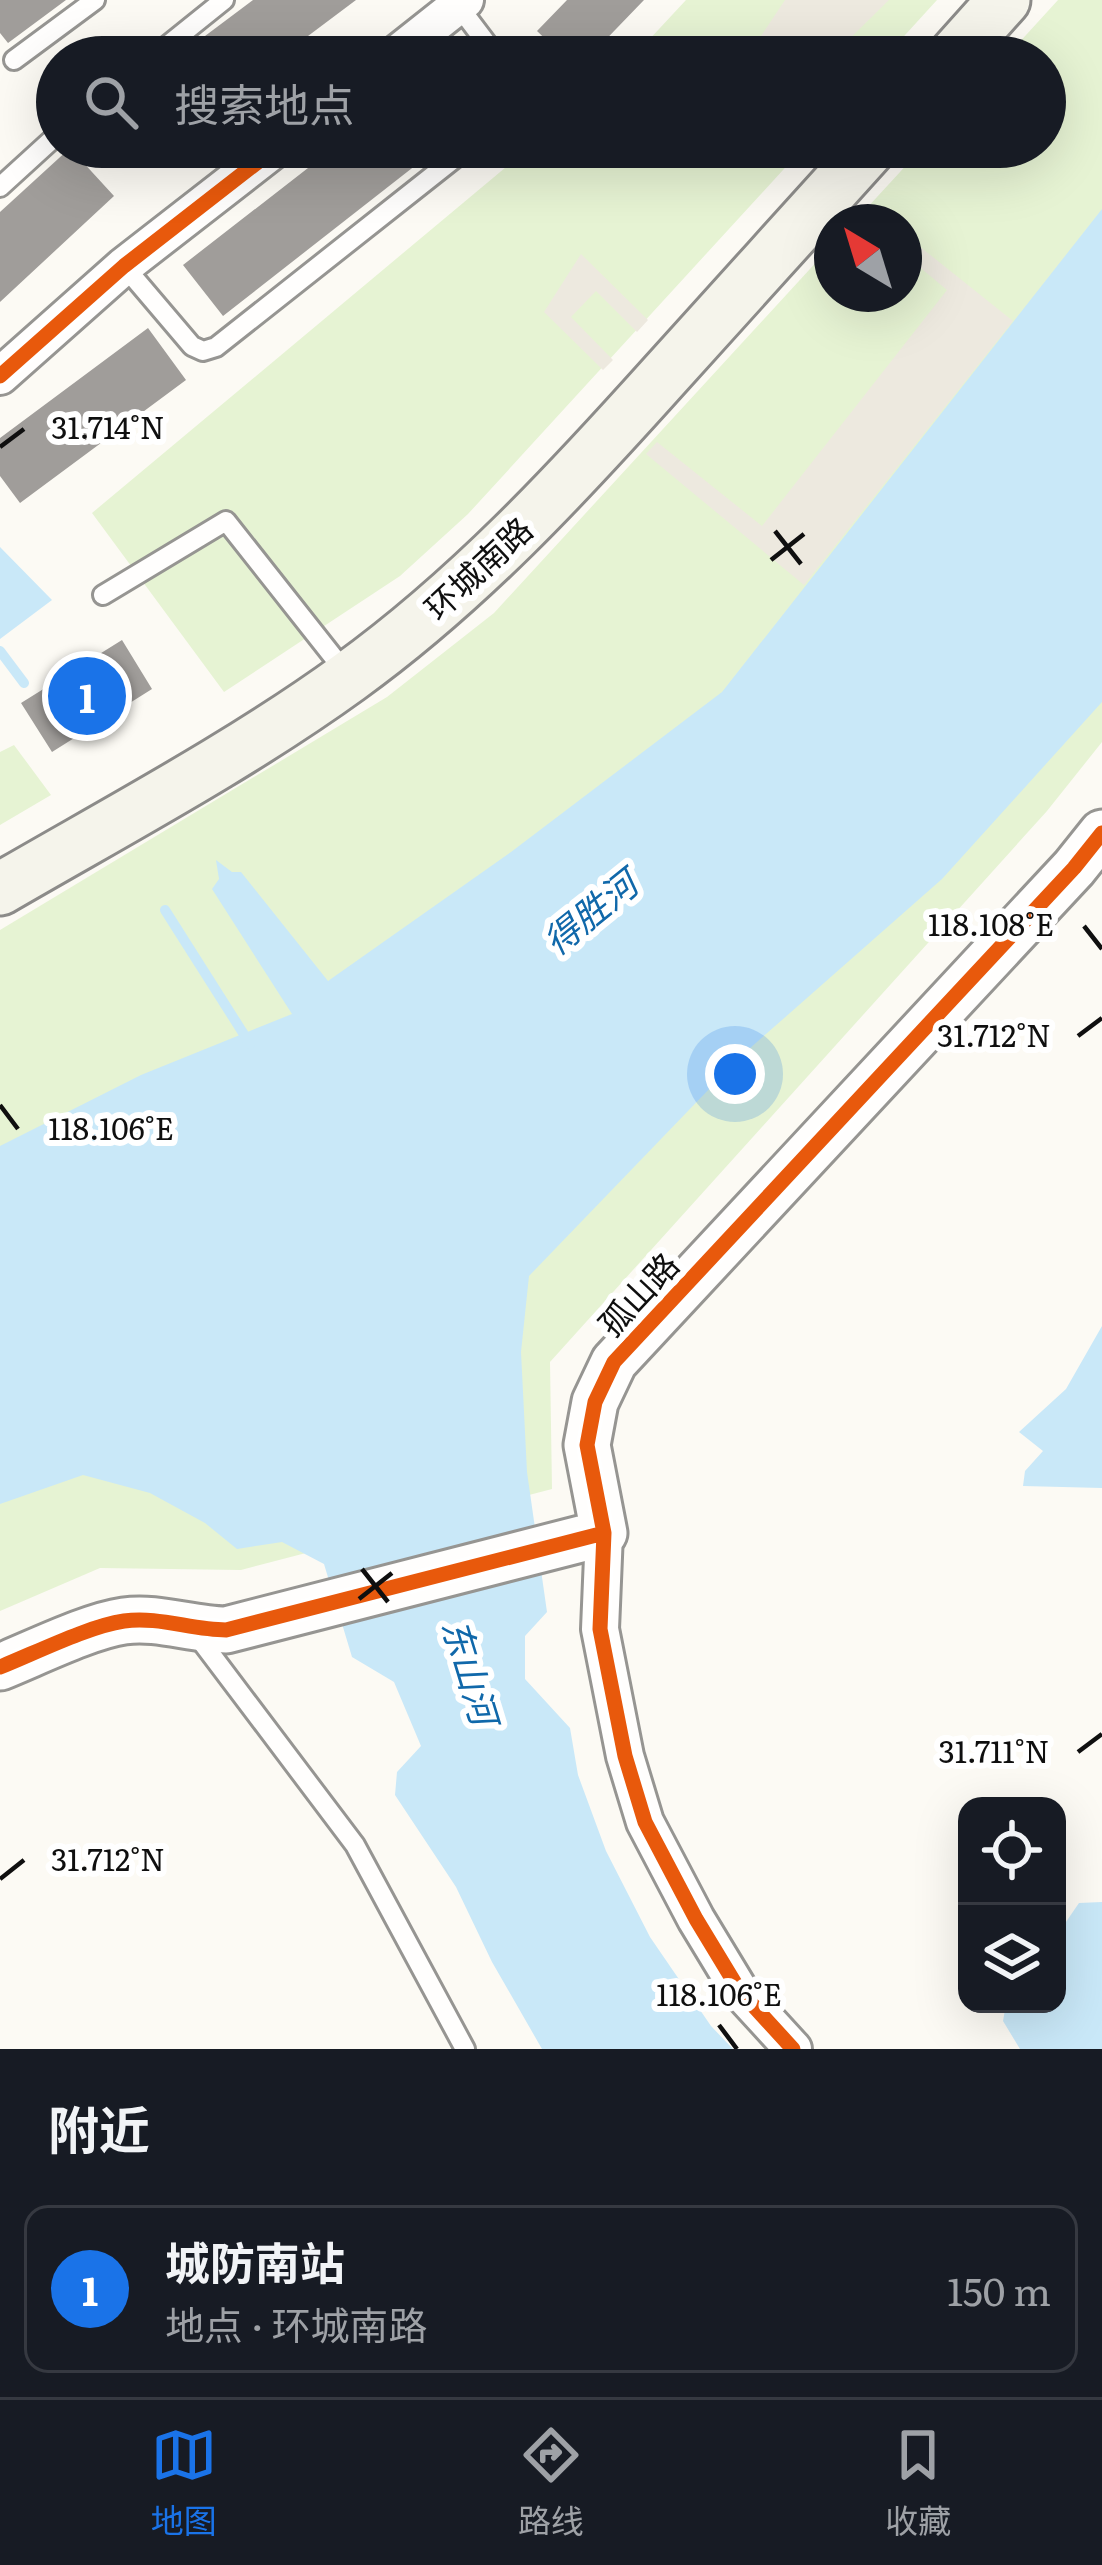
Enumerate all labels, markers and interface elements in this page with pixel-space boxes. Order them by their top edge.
search box [36,36,1066,168]
icon: search [78,69,144,135]
text: 搜索地点 [174,69,354,136]
north arrow [814,204,922,312]
text: 31.714°N [51,404,165,448]
street label: 环城南路 [412,504,542,630]
pin: 1 [48,651,126,741]
water label: 得胜河 [530,853,652,966]
text: 118.108°E [928,901,1054,945]
text: 31.712°N [937,1012,1051,1056]
your location [705,1044,765,1104]
text: 118.106°E [48,1105,174,1149]
street label: 孤山路 [585,1240,689,1346]
water label: 东山河 [431,1612,515,1736]
text: 31.711°N [938,1728,1050,1772]
map controls [958,1797,1066,2013]
button: locate [958,1797,1066,1905]
text: 31.712°N [51,1836,165,1880]
button: layers [958,1905,1066,2013]
text: 118.106°E [656,1971,782,2015]
text: 附近 [48,2089,150,2165]
text: 城防南站 [165,2227,345,2294]
text: 1 [82,2260,98,2318]
text: 150 m [947,2260,1051,2318]
text: 地点 · 环城南路 [165,2294,428,2352]
tab: 地图 [151,2422,217,2543]
tab: 路线 [518,2422,584,2543]
tab: 收藏 [885,2422,951,2543]

